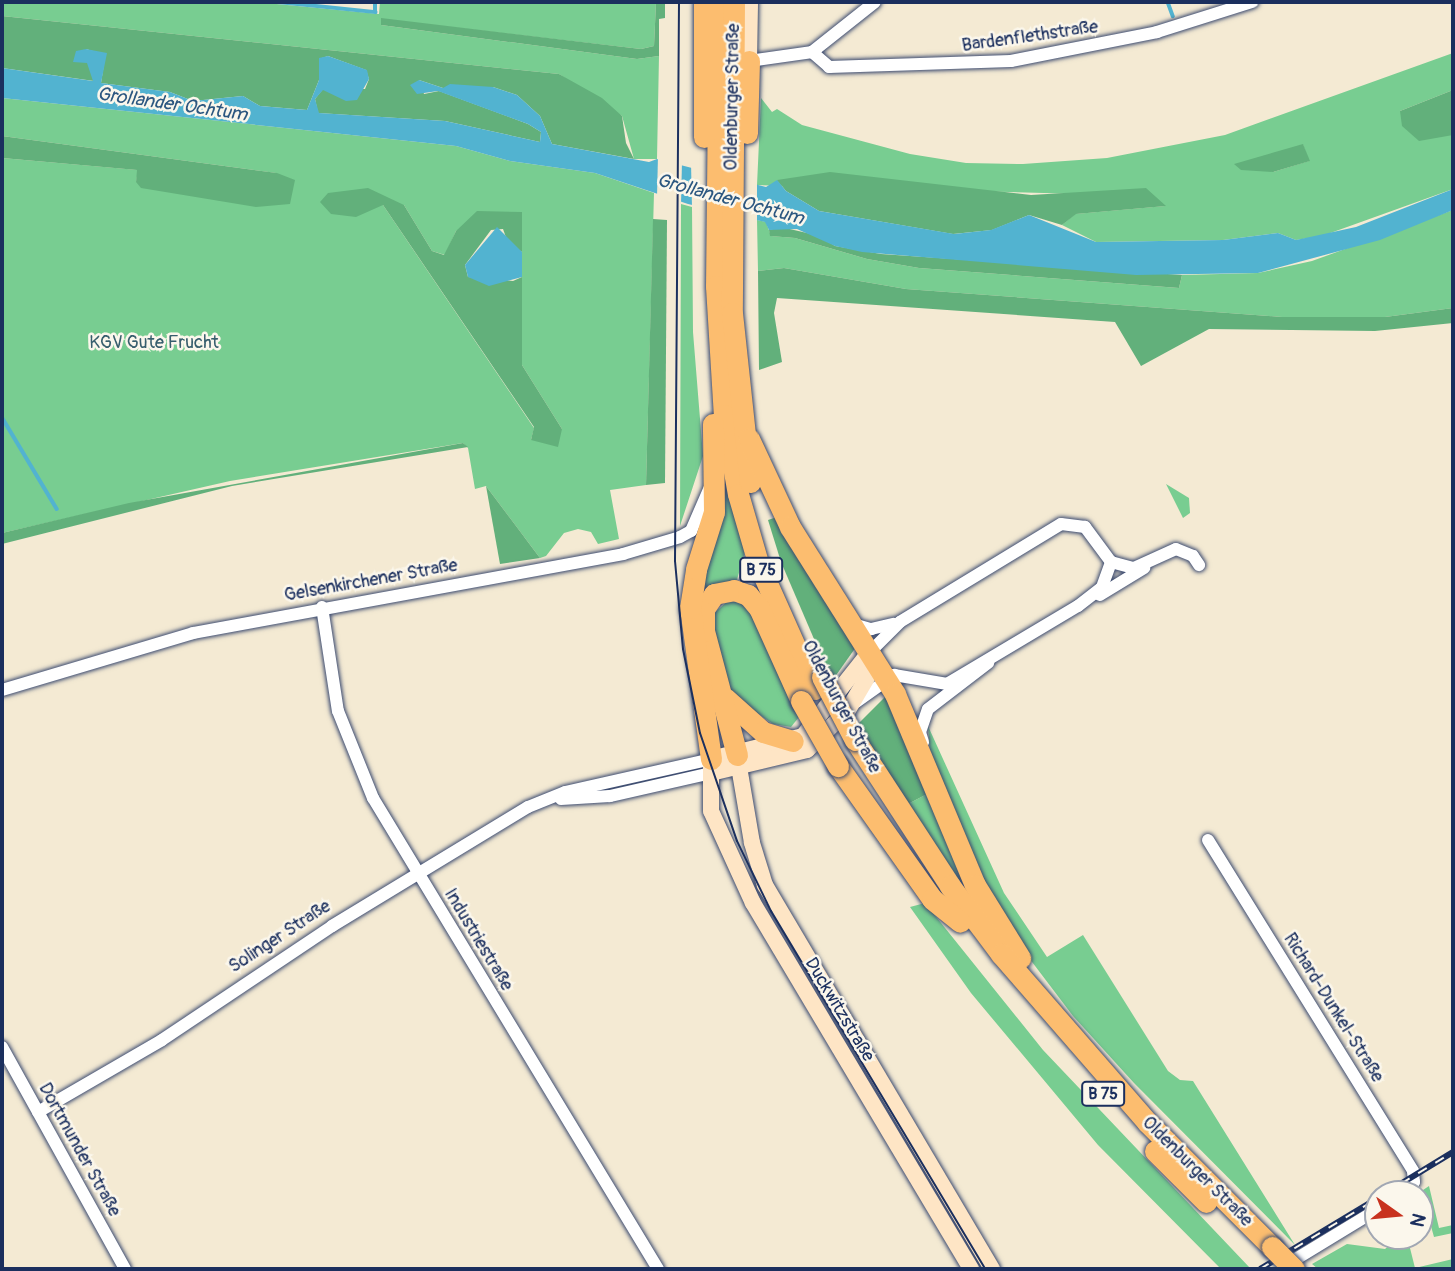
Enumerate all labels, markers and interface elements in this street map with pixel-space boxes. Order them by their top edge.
street label: Bardenflethstraße [961,17,1099,57]
street label: Oldenburger Straße [721,23,745,171]
water label: Grollander Ochtum [96,83,248,127]
water label: Grollander Ochtum [654,169,806,231]
park label: KGV Gute Frucht [89,332,219,354]
street label: Gelsenkirchener Straße [283,555,459,607]
road number: B 75 [738,558,784,582]
street label: Oldenburger Straße [797,637,885,777]
street label: Industriestraße [439,885,517,995]
street label: Solinger Straße [225,896,335,978]
street label: Richard-Dunkel-Straße [1278,929,1388,1087]
street label: Duckwitzstraße [800,954,878,1066]
street label: Dortmunder Straße [33,1079,125,1221]
road number: B 75 [1080,1082,1126,1106]
street label: Oldenburger Straße [1137,1112,1257,1232]
north arrow [1364,1180,1434,1250]
text: N [1404,1211,1431,1229]

